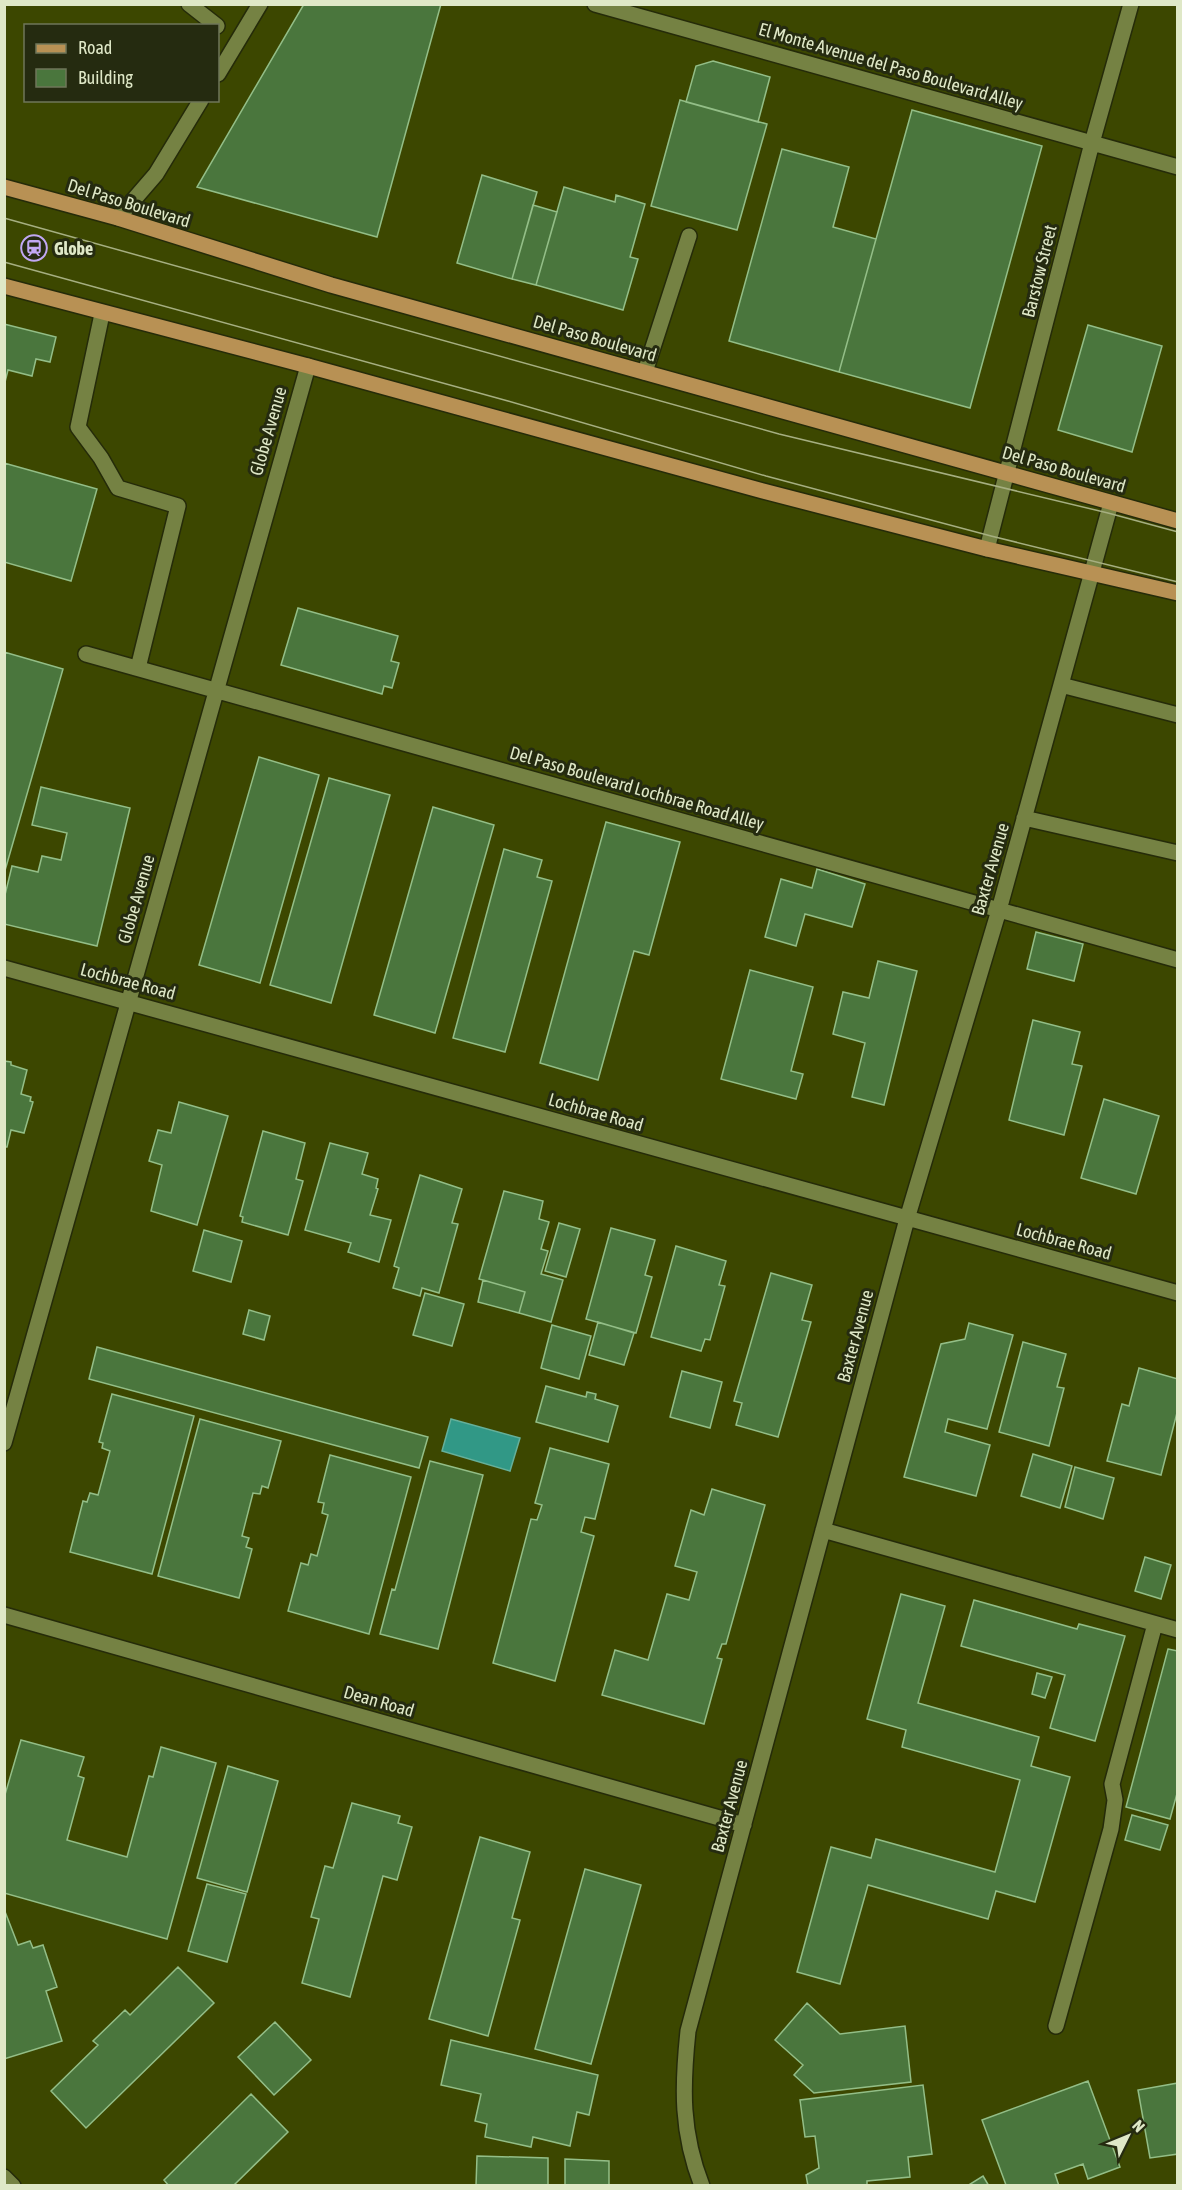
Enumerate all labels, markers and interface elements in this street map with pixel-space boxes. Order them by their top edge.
street label: El Monte Avenue del Paso Boulevard Alley [756,18,1026,114]
legend [24,24,219,102]
text: Road [78,37,112,58]
text: Building [78,67,133,88]
street label: Del Paso Boulevard [65,174,193,232]
street label: Barstow Street [1017,223,1061,319]
station icon: Globe [19,233,49,263]
place label: Globe [54,238,93,259]
street label: Del Paso Boulevard [531,310,659,366]
street label: Globe Avenue [245,384,291,478]
street label: Del Paso Boulevard [1000,441,1128,497]
street label: Del Paso Boulevard Lochbrae Road Alley [507,742,767,834]
street label: Baxter Avenue [967,820,1013,918]
street label: Globe Avenue [113,852,159,946]
street label: Lochbrae Road [78,958,178,1004]
street label: Lochbrae Road [546,1088,646,1136]
street label: Lochbrae Road [1014,1218,1114,1264]
street label: Baxter Avenue [833,1287,877,1385]
street label: Dean Road [341,1681,417,1721]
street label: Baxter Avenue [707,1757,751,1855]
north arrow [1098,2106,1158,2166]
text: N [1129,2116,1149,2135]

